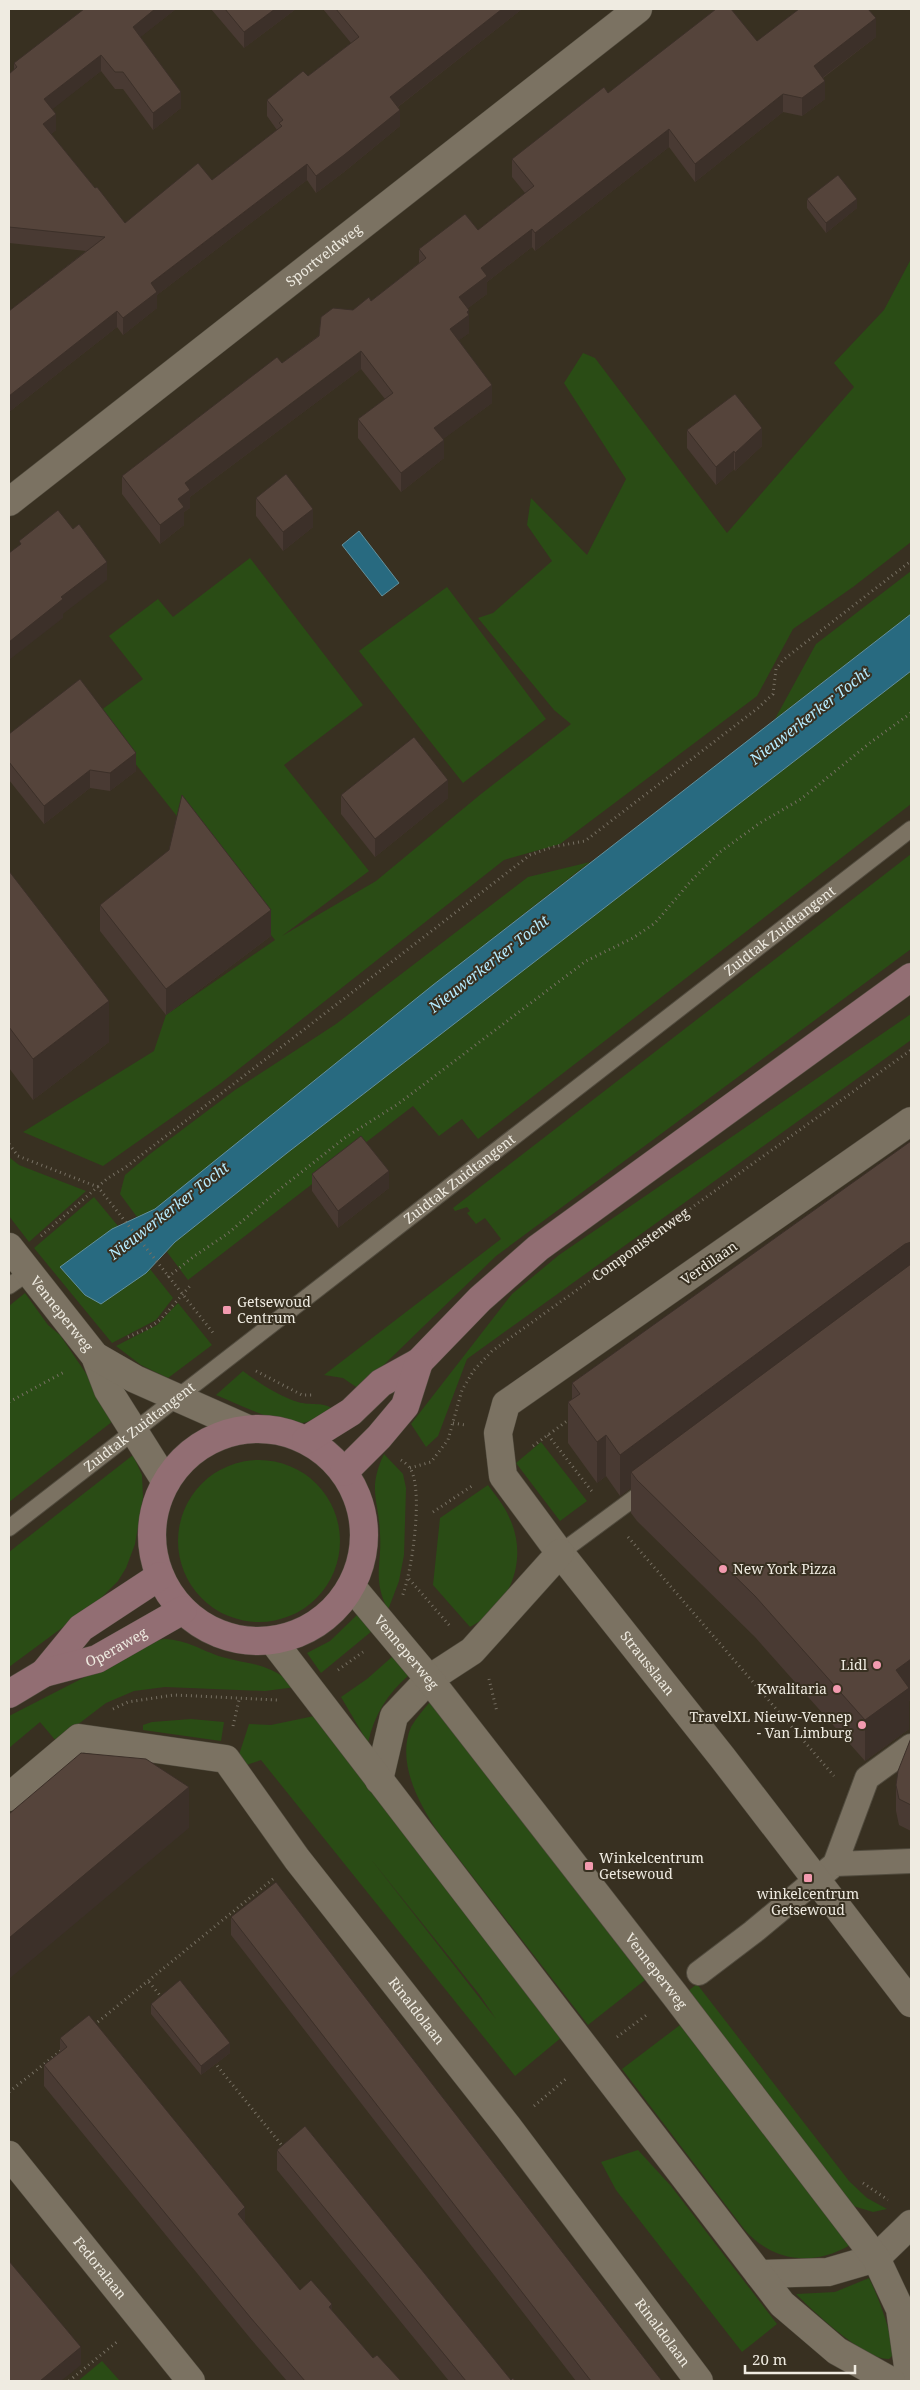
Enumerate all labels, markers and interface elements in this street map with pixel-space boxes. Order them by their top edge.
street label: Sportveldweg [282,219,366,291]
water label: Nieuwerkerker Tocht [744,662,874,769]
street label: Zuidtak Zuidtangent [720,881,839,980]
water label: Nieuwerkerker Tocht [423,910,553,1017]
street label: Zuidtak Zuidtangent [400,1129,519,1228]
water label: Nieuwerkerker Tocht [103,1157,233,1264]
street label: Componistenweg [588,1202,693,1285]
street label: Verdilaan [677,1236,741,1289]
street label: Venneperweg [26,1272,98,1356]
place label: Getsewoud Centrum [237,1292,311,1327]
marker: Getsewoud Centrum [221,1304,233,1316]
street label: Zuidtak Zuidtangent [80,1377,199,1476]
place label: New York Pizza [733,1559,836,1578]
marker: New York Pizza [717,1563,729,1575]
street label: Venneperweg [370,1611,444,1693]
street label: Operaweg [83,1622,151,1671]
street label: Strausslaan [616,1627,679,1699]
place label: Lidl [841,1655,868,1674]
marker: Lidl [871,1659,883,1671]
place label: Kwalitaria [757,1679,827,1698]
marker: Kwalitaria [831,1683,843,1695]
place label: TravelXL Nieuw-Vennep - Van Limburg [689,1707,852,1742]
marker: TravelXL Nieuw-Vennep - Van Limburg [856,1719,868,1731]
place label: Winkelcentrum Getsewoud [599,1848,704,1883]
marker: Winkelcentrum Getsewoud [583,1860,595,1872]
marker: winkelcentrum Getsewoud [802,1872,814,1884]
place label: winkelcentrum Getsewoud [757,1884,859,1919]
street label: Venneperweg [621,1929,692,2013]
street label: Rinaldolaan [385,1973,449,2048]
street label: Fedoralaan [69,2232,131,2303]
street label: Rinaldolaan [631,2294,695,2370]
scale bar [745,2342,855,2374]
text: 20 m [752,2349,787,2369]

